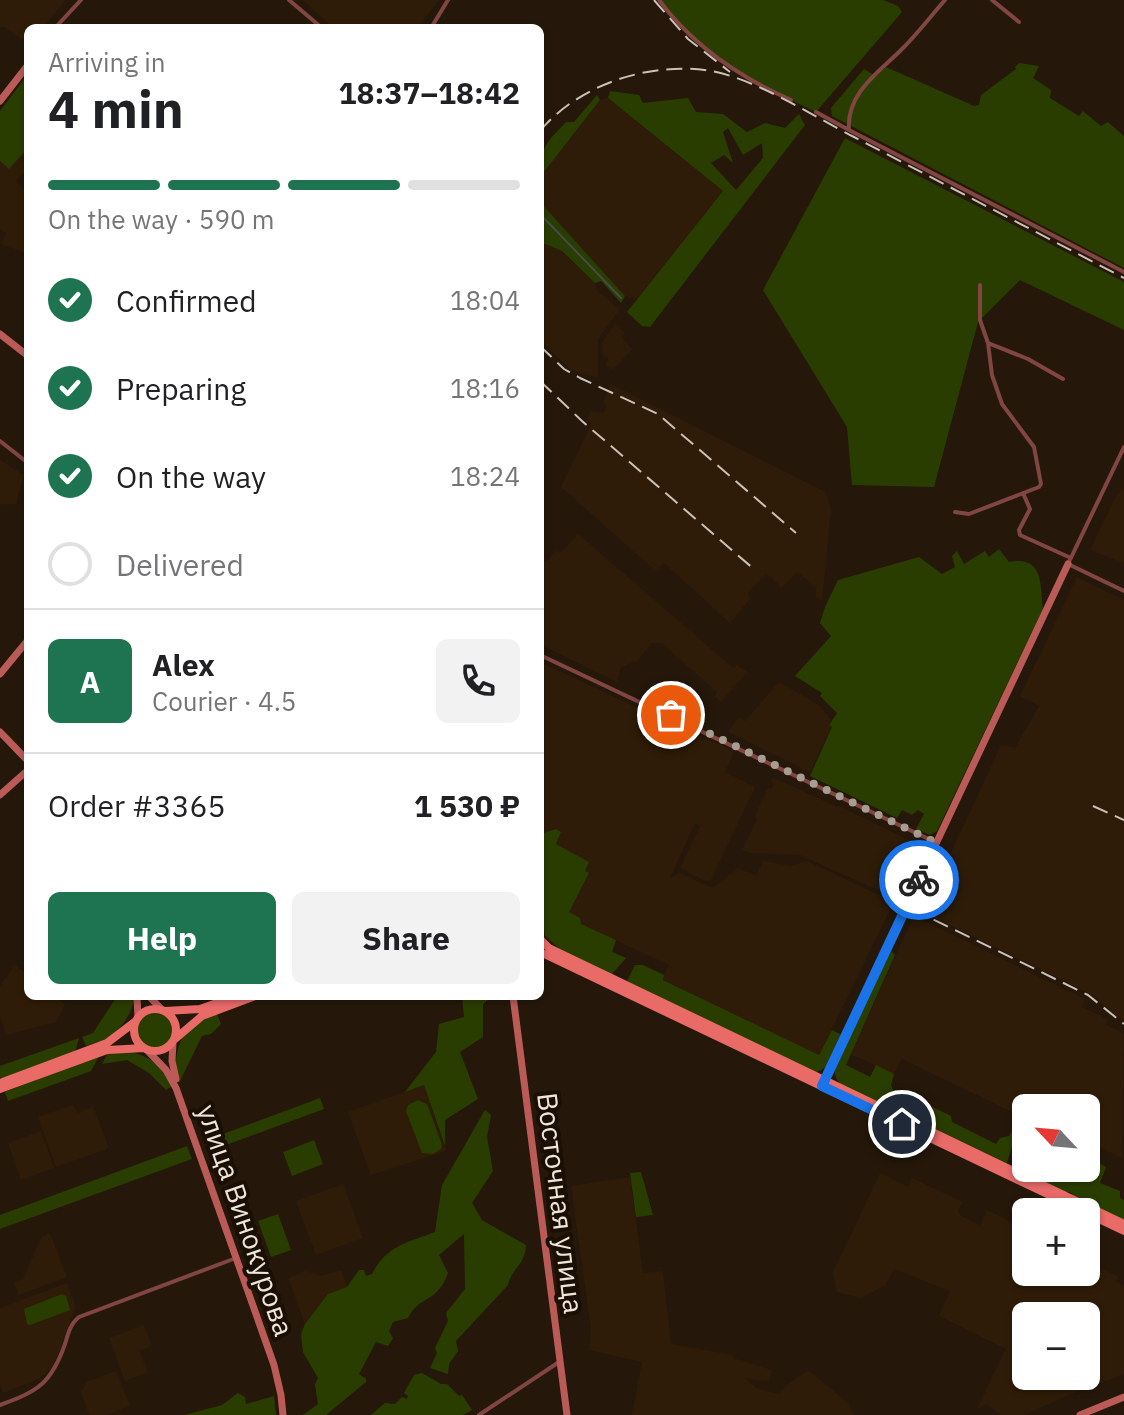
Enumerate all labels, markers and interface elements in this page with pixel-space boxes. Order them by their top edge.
text: Arriving in [48,45,165,79]
text: 18:37–18:42 [339,73,520,112]
text: 4 min [48,75,184,142]
text: On the way · 590 m [48,202,274,236]
icon: check [48,278,92,322]
text: Confirmed [116,281,257,320]
text: 18:04 [450,283,520,317]
icon: check [48,366,92,410]
text: Preparing [116,369,246,408]
text: 18:16 [450,371,520,405]
icon: check [48,454,92,498]
text: On the way [116,457,266,496]
text: 18:24 [450,459,520,493]
text: Delivered [116,545,244,584]
button: phone [436,639,520,723]
text: Alex [152,645,215,684]
text: A [80,662,100,701]
pin [637,681,705,749]
text: Courier · 4.5 [152,684,296,718]
icon: bag [649,693,693,737]
text: Order #3365 [48,786,225,825]
text: 1 530 ₽ [414,786,520,825]
courier [879,840,959,920]
icon: bike [897,858,941,902]
button: Help [48,892,276,984]
button: Share [292,892,520,984]
street label: Восточная улица [529,1090,593,1316]
pin [868,1090,936,1158]
north arrow [1012,1094,1100,1182]
map controls [1012,1094,1100,1390]
street label: улица Винокурова [189,1099,303,1341]
icon: home [880,1102,924,1146]
button: + [1012,1198,1100,1286]
button: − [1012,1302,1100,1390]

